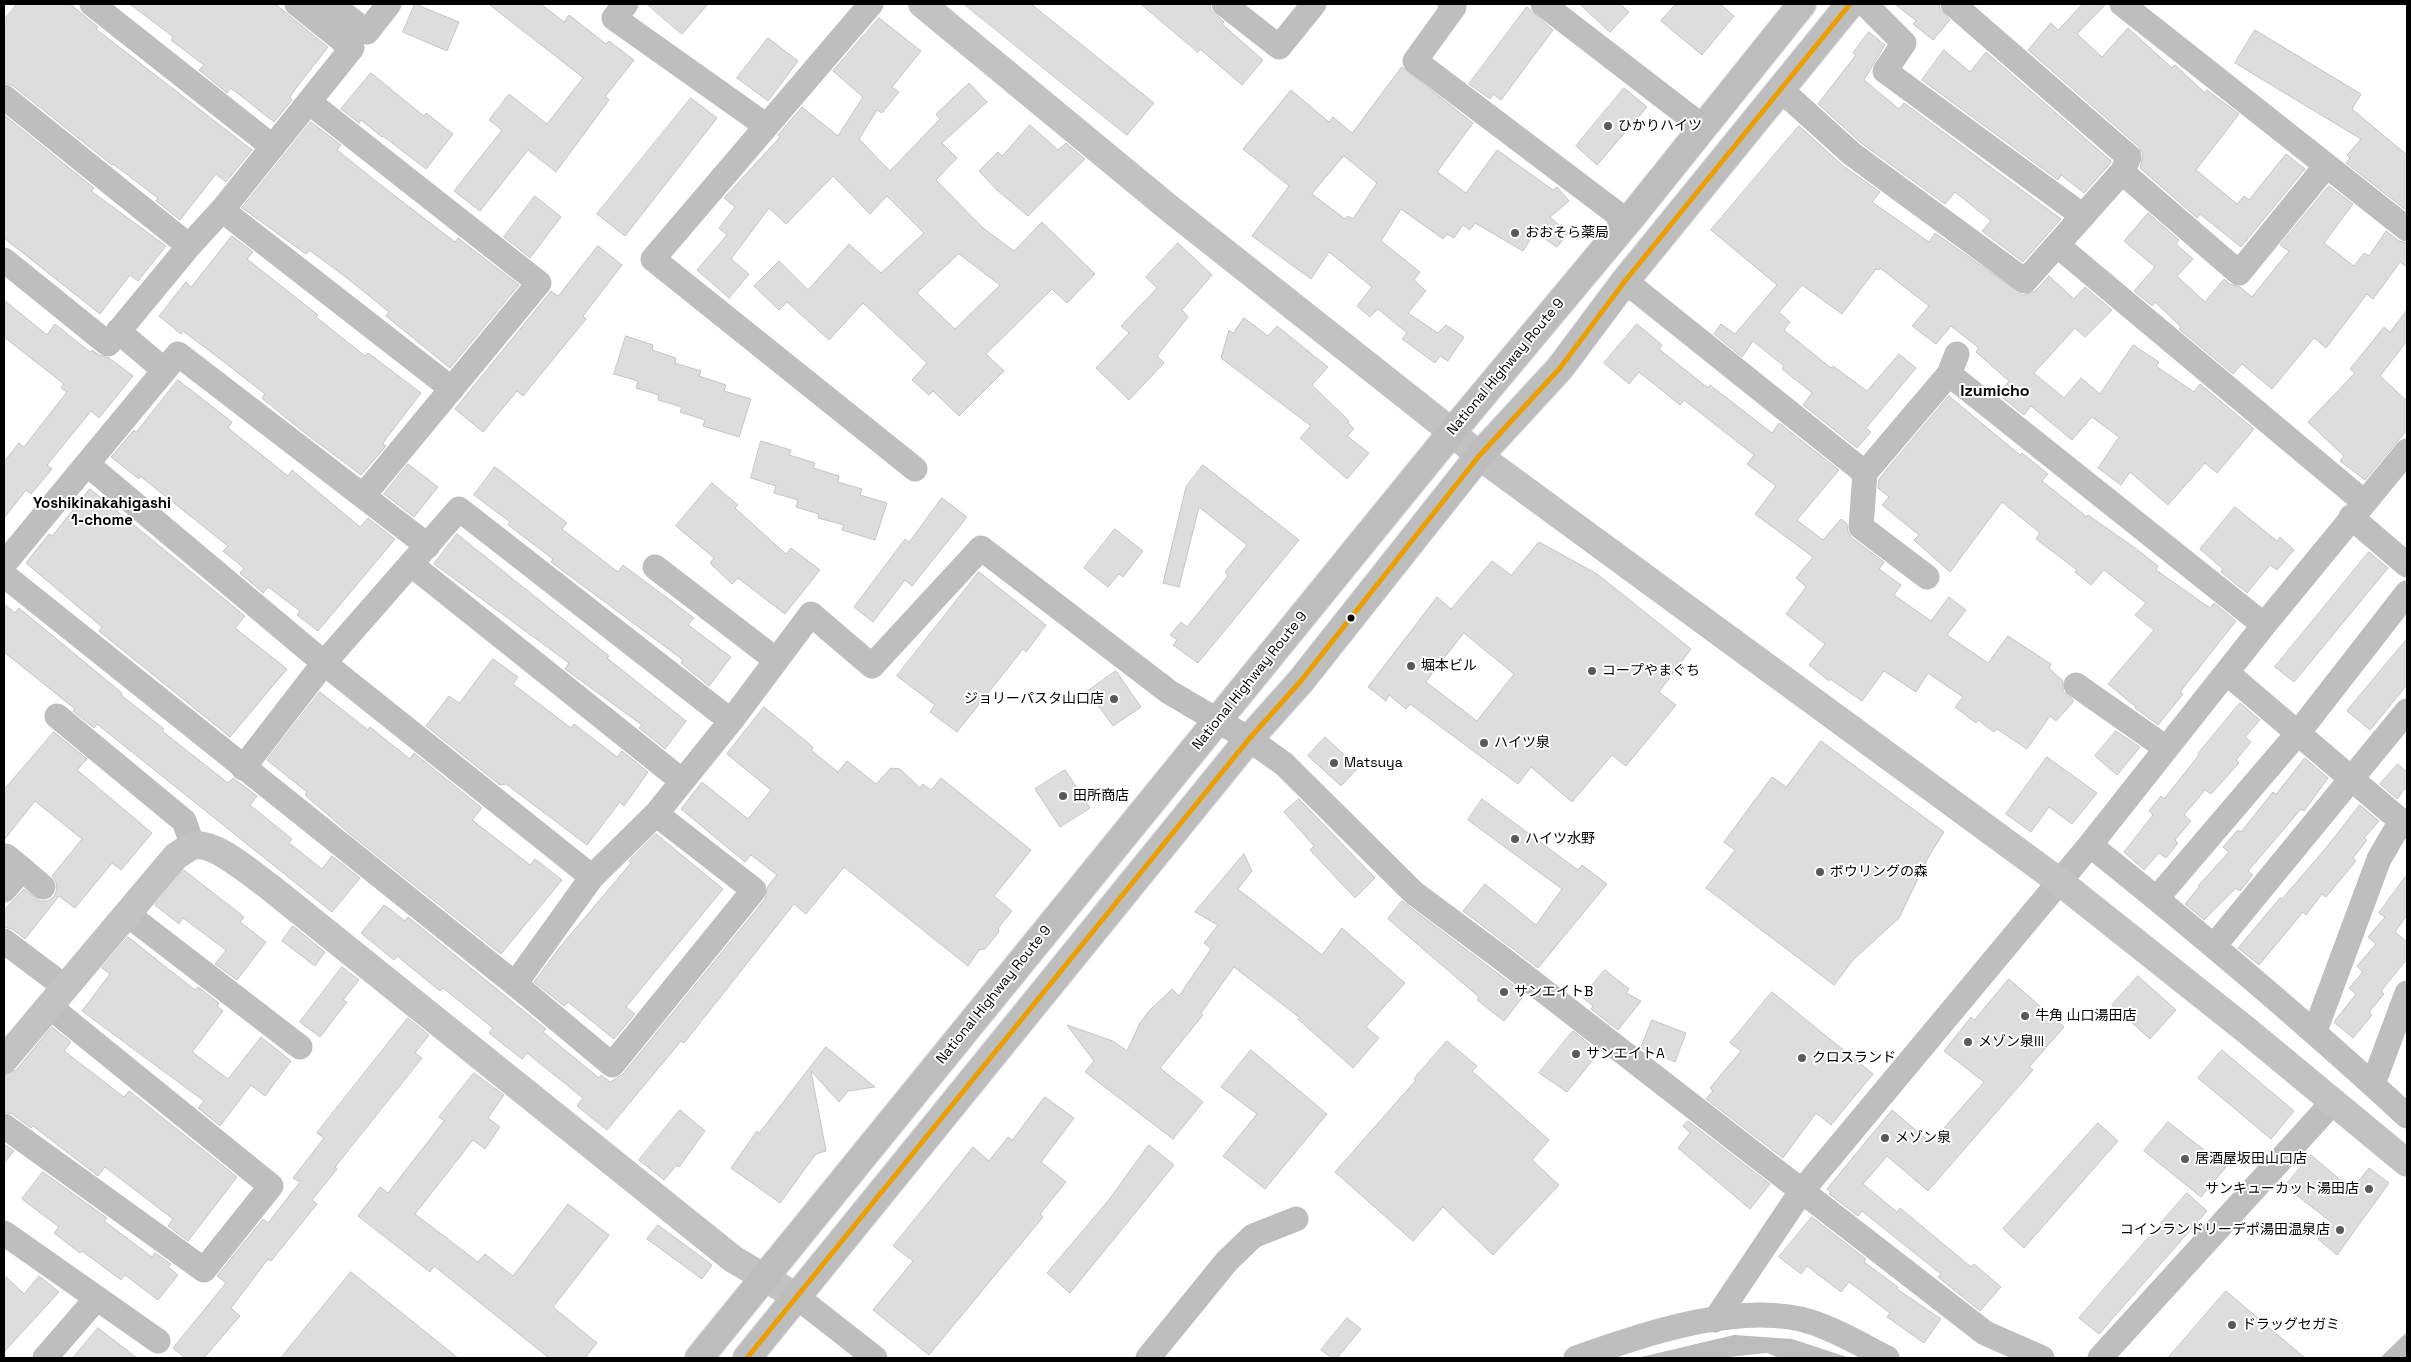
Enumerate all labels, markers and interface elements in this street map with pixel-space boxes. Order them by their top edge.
place label: ひかりハイツ [1618,118,1702,134]
marker: ひかりハイツ [1602,120,1614,132]
place label: おおそら薬局 [1525,225,1609,241]
marker: おおそら薬局 [1509,227,1521,239]
street label: National Highway Route 9 [1444,295,1568,439]
district label: Izumicho [1960,382,2030,402]
district label: Yoshikinakahigashi 1-chome [33,495,171,530]
street label: National Highway Route 9 [1189,608,1311,754]
unlabelled marker [1346,613,1356,623]
place label: 堀本ビル [1421,658,1477,674]
marker: 堀本ビル [1405,660,1417,672]
place label: コープやまぐち [1602,663,1700,679]
marker: コープやまぐち [1586,665,1598,677]
place label: ジョリーパスタ山口店 [964,691,1104,707]
marker: ジョリーパスタ山口店 [1108,693,1120,705]
place label: ハイツ泉 [1494,735,1550,751]
marker: ハイツ泉 [1478,737,1490,749]
place label: Matsuya [1344,755,1403,771]
marker: Matsuya [1328,757,1340,769]
place label: 田所商店 [1073,788,1129,804]
marker: 田所商店 [1057,790,1069,802]
place label: ハイツ水野 [1525,831,1595,847]
marker: ハイツ水野 [1509,833,1521,845]
place label: ボウリングの森 [1830,864,1928,880]
marker: ボウリングの森 [1814,866,1826,878]
street label: National Highway Route 9 [933,922,1055,1068]
place label: サンエイトB [1514,984,1593,1000]
marker: サンエイトB [1498,986,1510,998]
place label: 牛角 山口湯田店 [2035,1008,2137,1024]
marker: 牛角 山口湯田店 [2019,1010,2031,1022]
place label: メゾン泉III [1978,1034,2044,1050]
marker: メゾン泉III [1962,1036,1974,1048]
place label: サンエイトA [1586,1046,1665,1062]
marker: サンエイトA [1570,1048,1582,1060]
place label: クロスランド [1812,1050,1896,1066]
marker: クロスランド [1796,1052,1808,1064]
place label: メゾン泉 [1895,1130,1951,1146]
marker: メゾン泉 [1879,1132,1891,1144]
place label: 居酒屋坂田山口店 [2195,1151,2307,1167]
marker: 居酒屋坂田山口店 [2179,1153,2191,1165]
place label: サンキューカット湯田店 [2205,1181,2359,1197]
marker: サンキューカット湯田店 [2363,1183,2375,1195]
place label: コインランドリーデポ湯田温泉店 [2120,1222,2330,1238]
marker: コインランドリーデポ湯田温泉店 [2334,1224,2346,1236]
place label: ドラッグセガミ [2242,1317,2340,1333]
marker: ドラッグセガミ [2226,1319,2238,1331]

